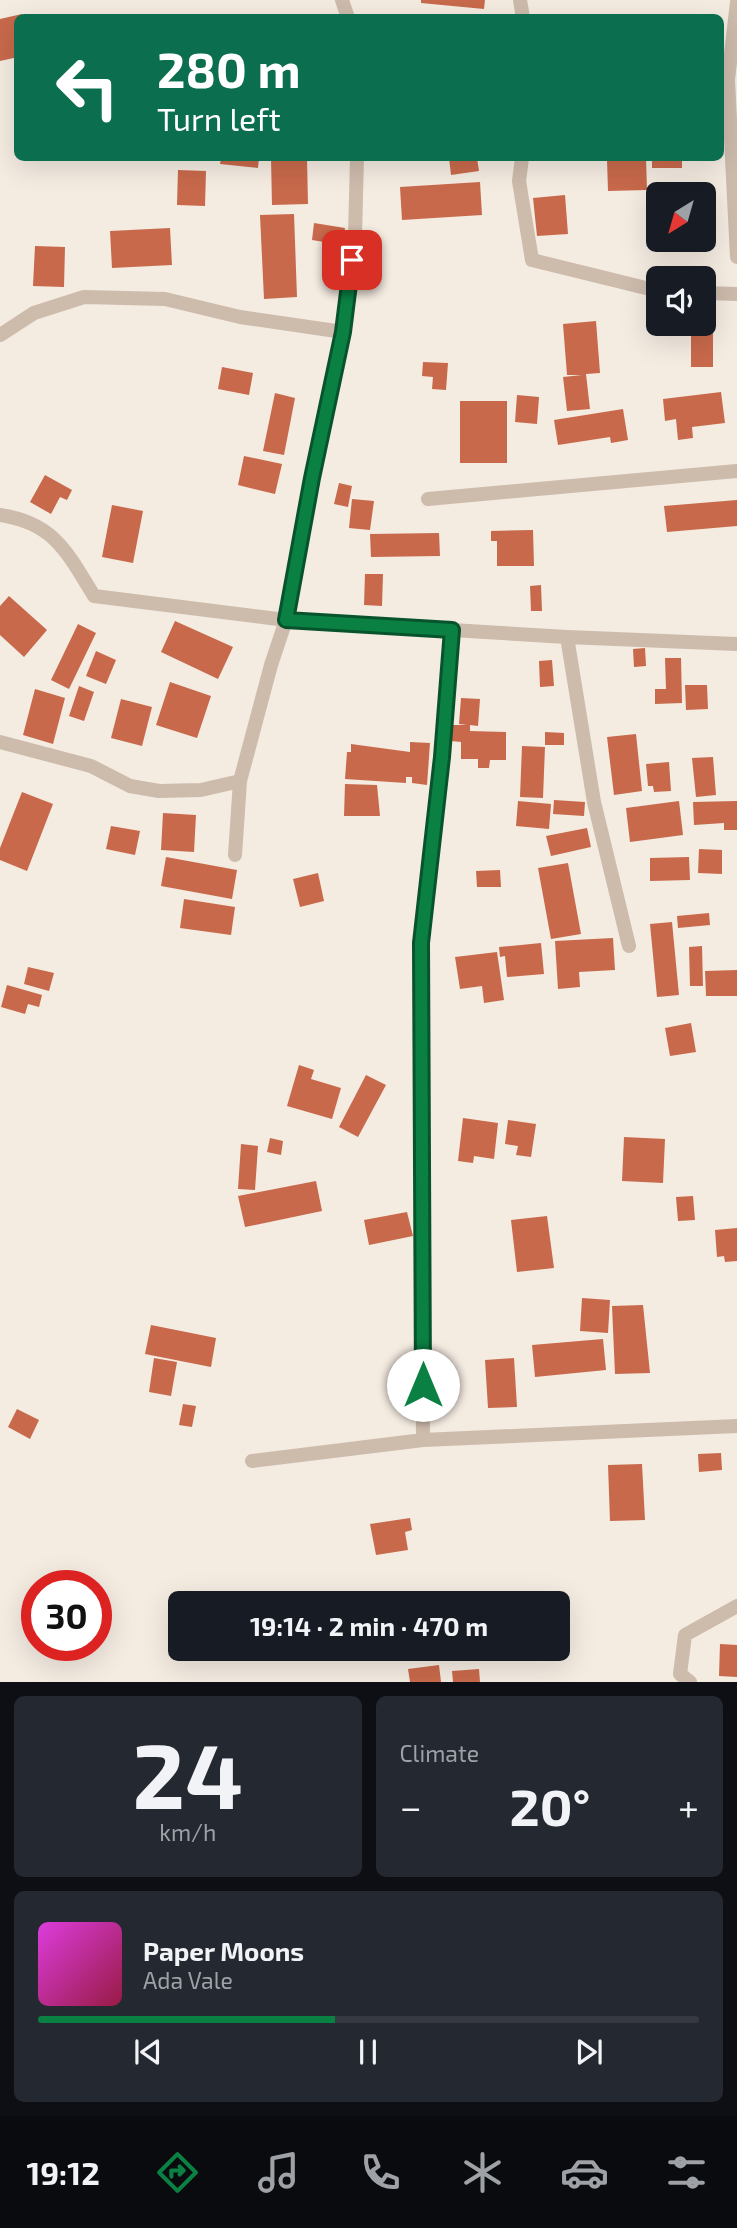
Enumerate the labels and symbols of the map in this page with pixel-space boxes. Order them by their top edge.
north arrow [646,182,716,252]
pin [322,230,382,290]
position arrow [386,1348,460,1422]
speed limit sign: 30 [21,1570,112,1661]

